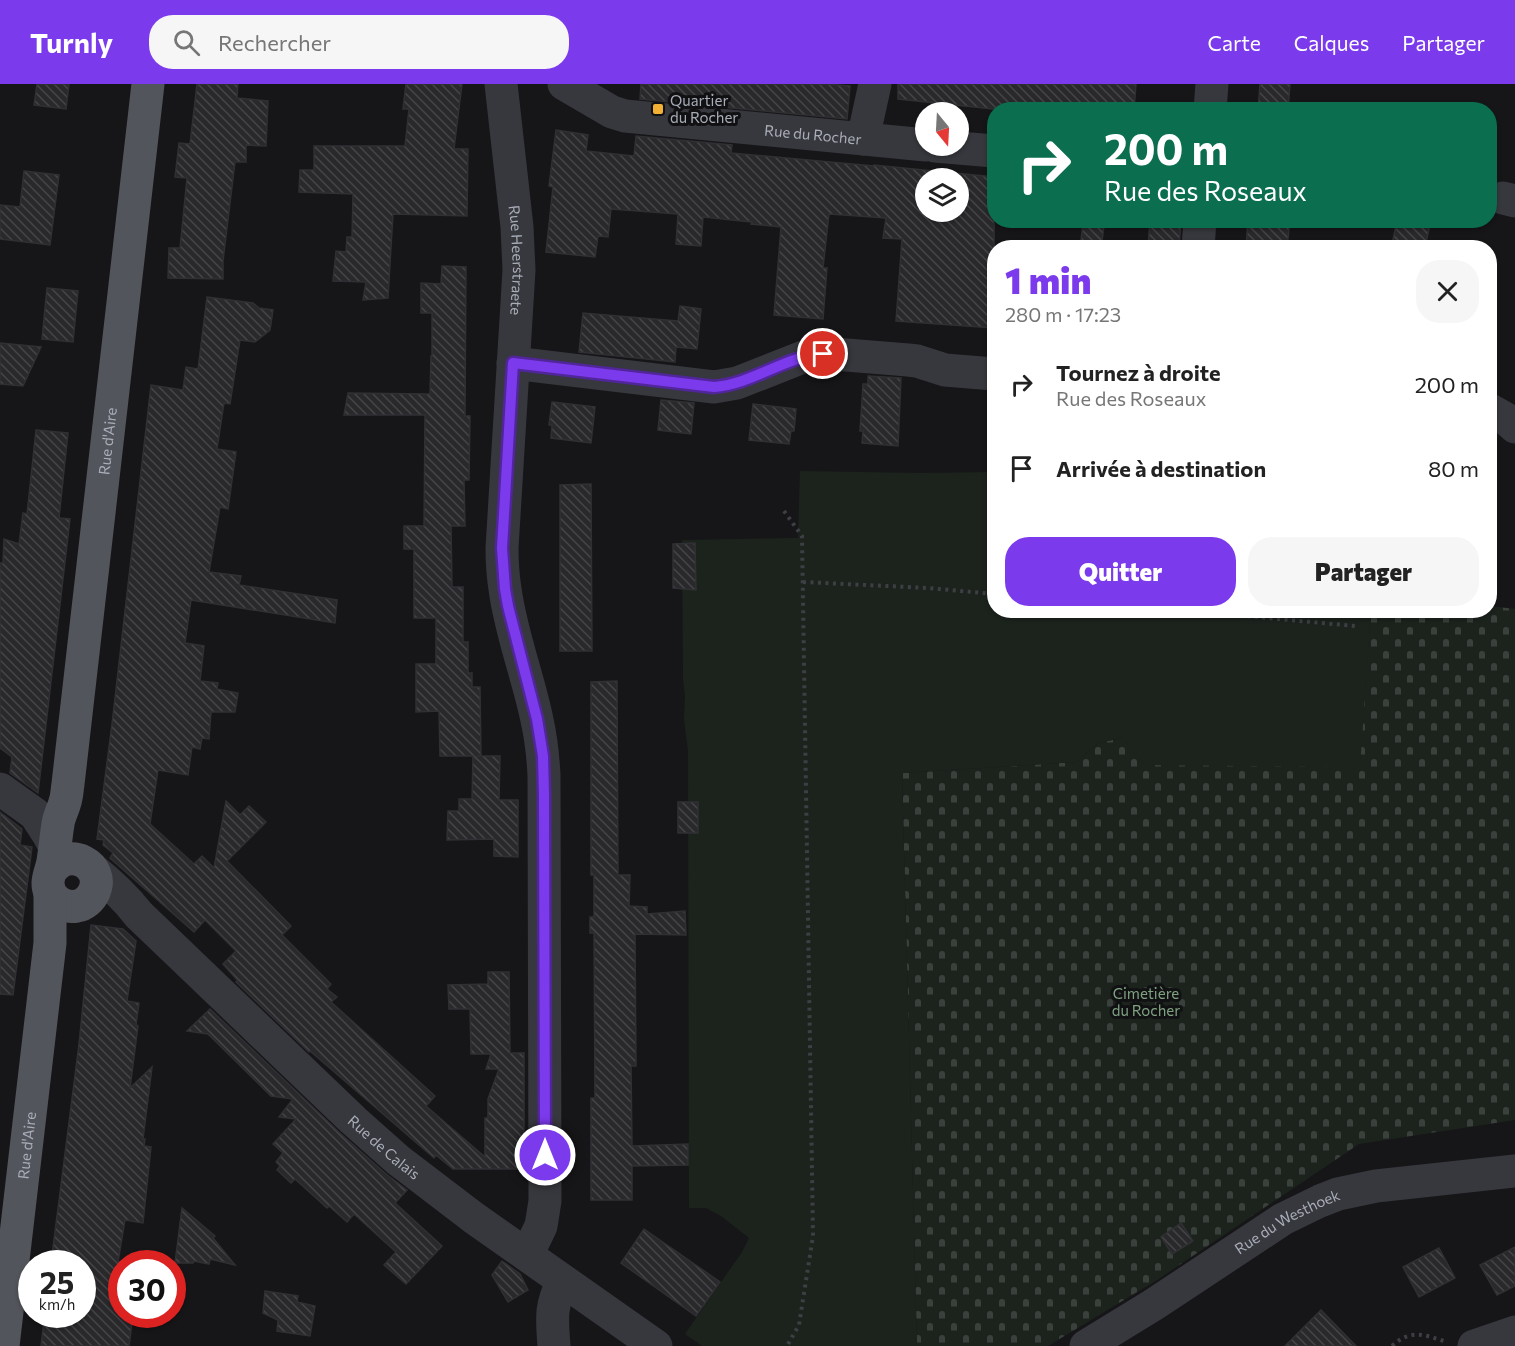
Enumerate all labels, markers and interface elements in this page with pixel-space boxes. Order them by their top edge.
search box [149,15,569,69]
text: Turnly [30,25,113,59]
icon: search [170,26,203,59]
text: Rechercher [218,29,331,56]
text: Carte [1208,30,1261,55]
text: Calques [1294,30,1369,55]
text: Partager [1402,30,1485,55]
place label: Quartier du Rocher [670,91,738,126]
marker: Quartier du Rocher [651,102,665,116]
north arrow [915,102,969,156]
map controls [915,102,969,222]
street label: Rue du Rocher [764,120,862,148]
text: 200 m [1104,122,1228,174]
icon: right [1005,126,1083,204]
button: layers [915,168,969,222]
text: Rue des Roseaux [1104,174,1307,207]
street label: Rue Heerstraete [506,204,528,316]
text: 1 min [1005,257,1091,301]
button: close [1416,260,1479,323]
text: 280 m · 17:23 [1005,302,1121,326]
pin [797,328,848,379]
icon: arrive [806,337,839,370]
text: Tournez à droite [1056,359,1221,386]
icon: right [1005,368,1038,401]
text: 200 m [1415,371,1479,398]
text: Rue des Roseaux [1056,386,1206,410]
street label: Rue d'Aire [94,406,120,476]
icon: arrive [1005,452,1038,485]
text: Arrivée à destination [1056,455,1266,482]
text: 80 m [1428,455,1479,482]
button: Quitter [1005,537,1236,606]
button: Partager [1248,537,1479,606]
park label: Cimetière du Rocher [1112,984,1180,1019]
street label: Rue d'Aire [14,1111,39,1180]
street label: Rue de Calais [345,1111,424,1183]
position arrow [513,1123,577,1187]
street label: Rue du Westhoek [1231,1185,1342,1258]
speed limit sign: 30 [108,1250,186,1328]
text: 25 [40,1263,74,1300]
text: km/h [39,1295,75,1313]

